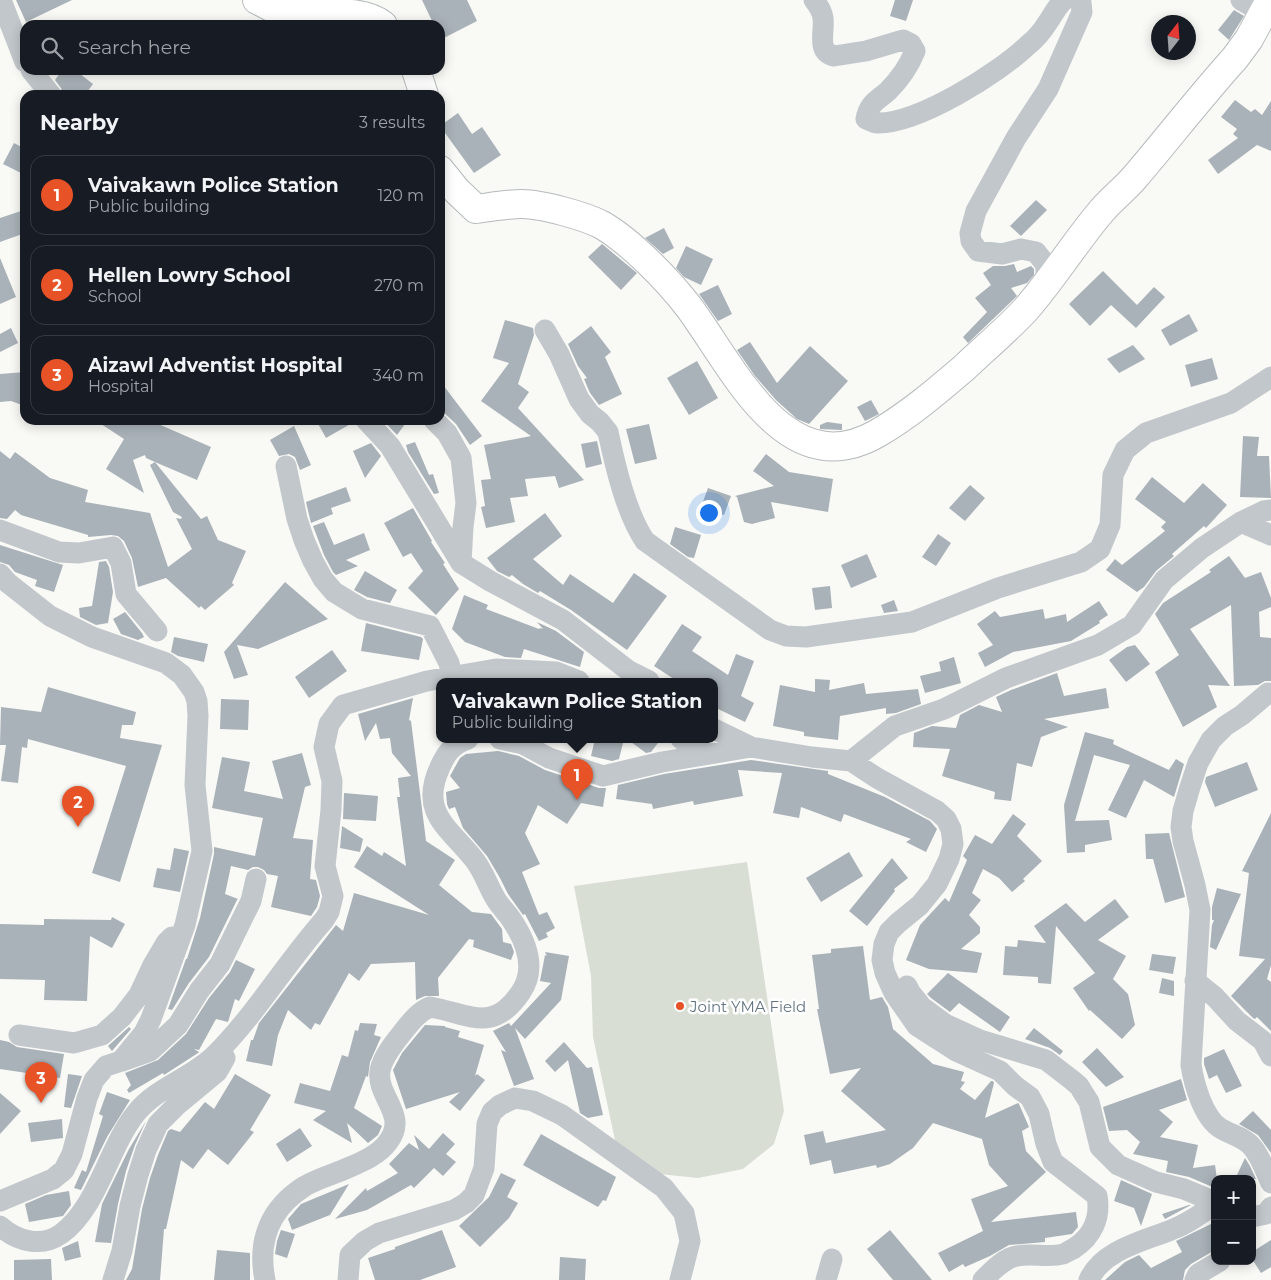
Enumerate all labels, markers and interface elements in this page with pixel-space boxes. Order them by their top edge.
north arrow [1151,15,1196,60]
search box [20,20,445,75]
icon: search [38,34,66,62]
text: Search here [78,36,191,59]
text: Nearby [40,110,119,135]
text: 3 results [359,113,425,132]
text: Vaivakawn Police Station [88,174,339,197]
text: 1 [54,186,60,205]
text: 120 m [377,186,424,205]
text: Public building [88,197,210,216]
text: Hellen Lowry School [88,264,291,287]
text: 2 [52,276,62,295]
text: 270 m [374,276,424,295]
text: School [88,287,142,306]
text: Aizawl Adventist Hospital [88,354,343,377]
text: 3 [52,366,62,385]
text: 340 m [373,366,424,385]
text: Hospital [88,377,154,396]
your location [696,500,722,526]
popup [436,678,718,743]
text: Vaivakawn Police Station [452,690,702,713]
text: Public building [452,713,574,732]
pin: 1 [561,759,593,800]
pin: 2 [62,786,94,827]
place label: Joint YMA Field [689,997,806,1016]
marker: Joint YMA Field [674,1000,686,1012]
pin: 3 [25,1062,57,1103]
map controls [1211,1175,1256,1265]
button: + [1211,1175,1256,1220]
button: − [1211,1220,1256,1265]

